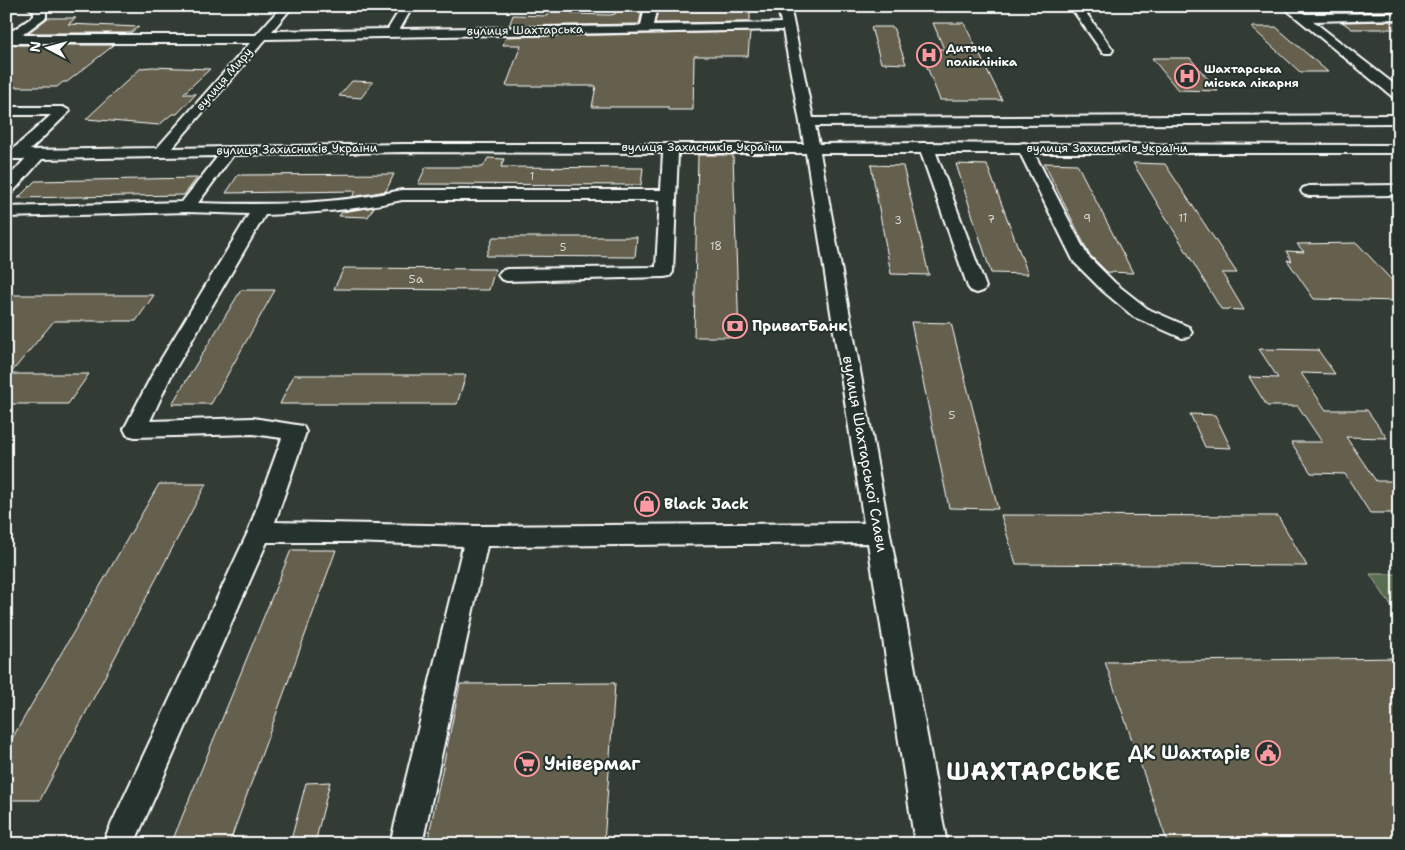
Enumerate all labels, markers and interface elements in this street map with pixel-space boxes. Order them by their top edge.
street label: вулиця Шахтарська [467,21,584,39]
north arrow [22,22,72,72]
text: N [26,40,45,53]
place label: Дитяча поліклініка [946,40,1018,70]
hospital icon: Дитяча поліклініка [916,42,942,68]
street label: вулиця Миру [192,44,256,114]
place label: Шахтарська міська лікарня [1204,61,1299,91]
hospital icon: Шахтарська міська лікарня [1174,63,1200,89]
street label: вулиця Захисників України [621,139,783,155]
street label: вулиця Захисників України [216,140,378,158]
street label: вулиця Захисників України [1026,140,1188,156]
house number: 1 [530,169,534,184]
house number: 9 [1083,211,1091,226]
house number: 11 [1179,211,1187,226]
house number: 7 [987,212,995,227]
house number: 3 [894,213,902,228]
house number: 18 [710,239,722,254]
house number: 5 [560,240,567,255]
house number: 5а [409,271,424,287]
bank icon: ПриватБанк [722,313,748,339]
place label: ПриватБанк [752,316,848,336]
street label: вулиця Шахтарської Слави [838,354,892,554]
house number: 5 [948,407,956,423]
shop icon: Black Jack [634,491,660,517]
place label: Black Jack [664,494,749,514]
public building icon: ДК Шахтарів [1255,740,1281,766]
place label: ДК Шахтарів [1128,741,1250,765]
supermarket icon: Універмаг [514,751,540,777]
place label: Універмаг [544,752,641,776]
district label: ШАХТАРСЬКЕ [946,756,1122,788]

